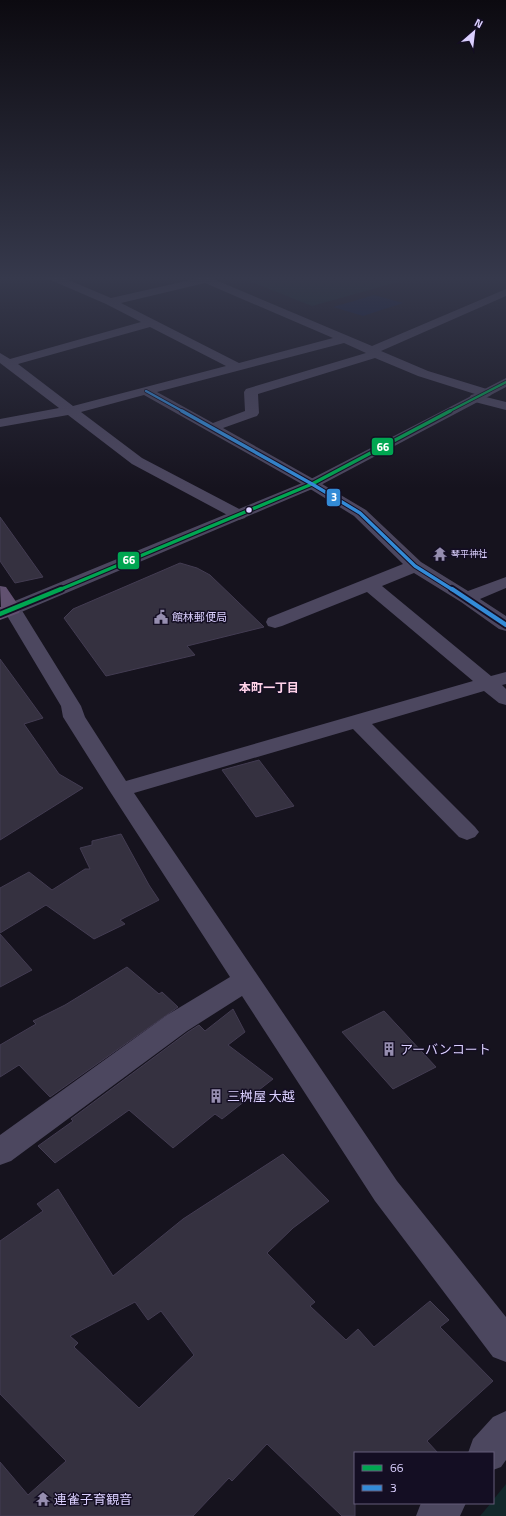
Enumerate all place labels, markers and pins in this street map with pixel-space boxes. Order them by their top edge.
unlabelled marker [244,505,254,515]
temple icon: 琴平神社 [432,546,448,562]
place label: 琴平神社 [451,547,487,560]
public building icon: 館林郵便局 [153,609,169,625]
place label: 館林郵便局 [172,609,227,625]
place label: アーバンコート [400,1039,491,1059]
building icon: アーバンコート [381,1041,397,1057]
place label: 三桝屋 大越 [227,1086,295,1106]
building icon: 三桝屋 大越 [208,1088,224,1104]
place label: 連雀子育観音 [54,1489,132,1509]
temple icon: 連雀子育観音 [35,1491,51,1507]

